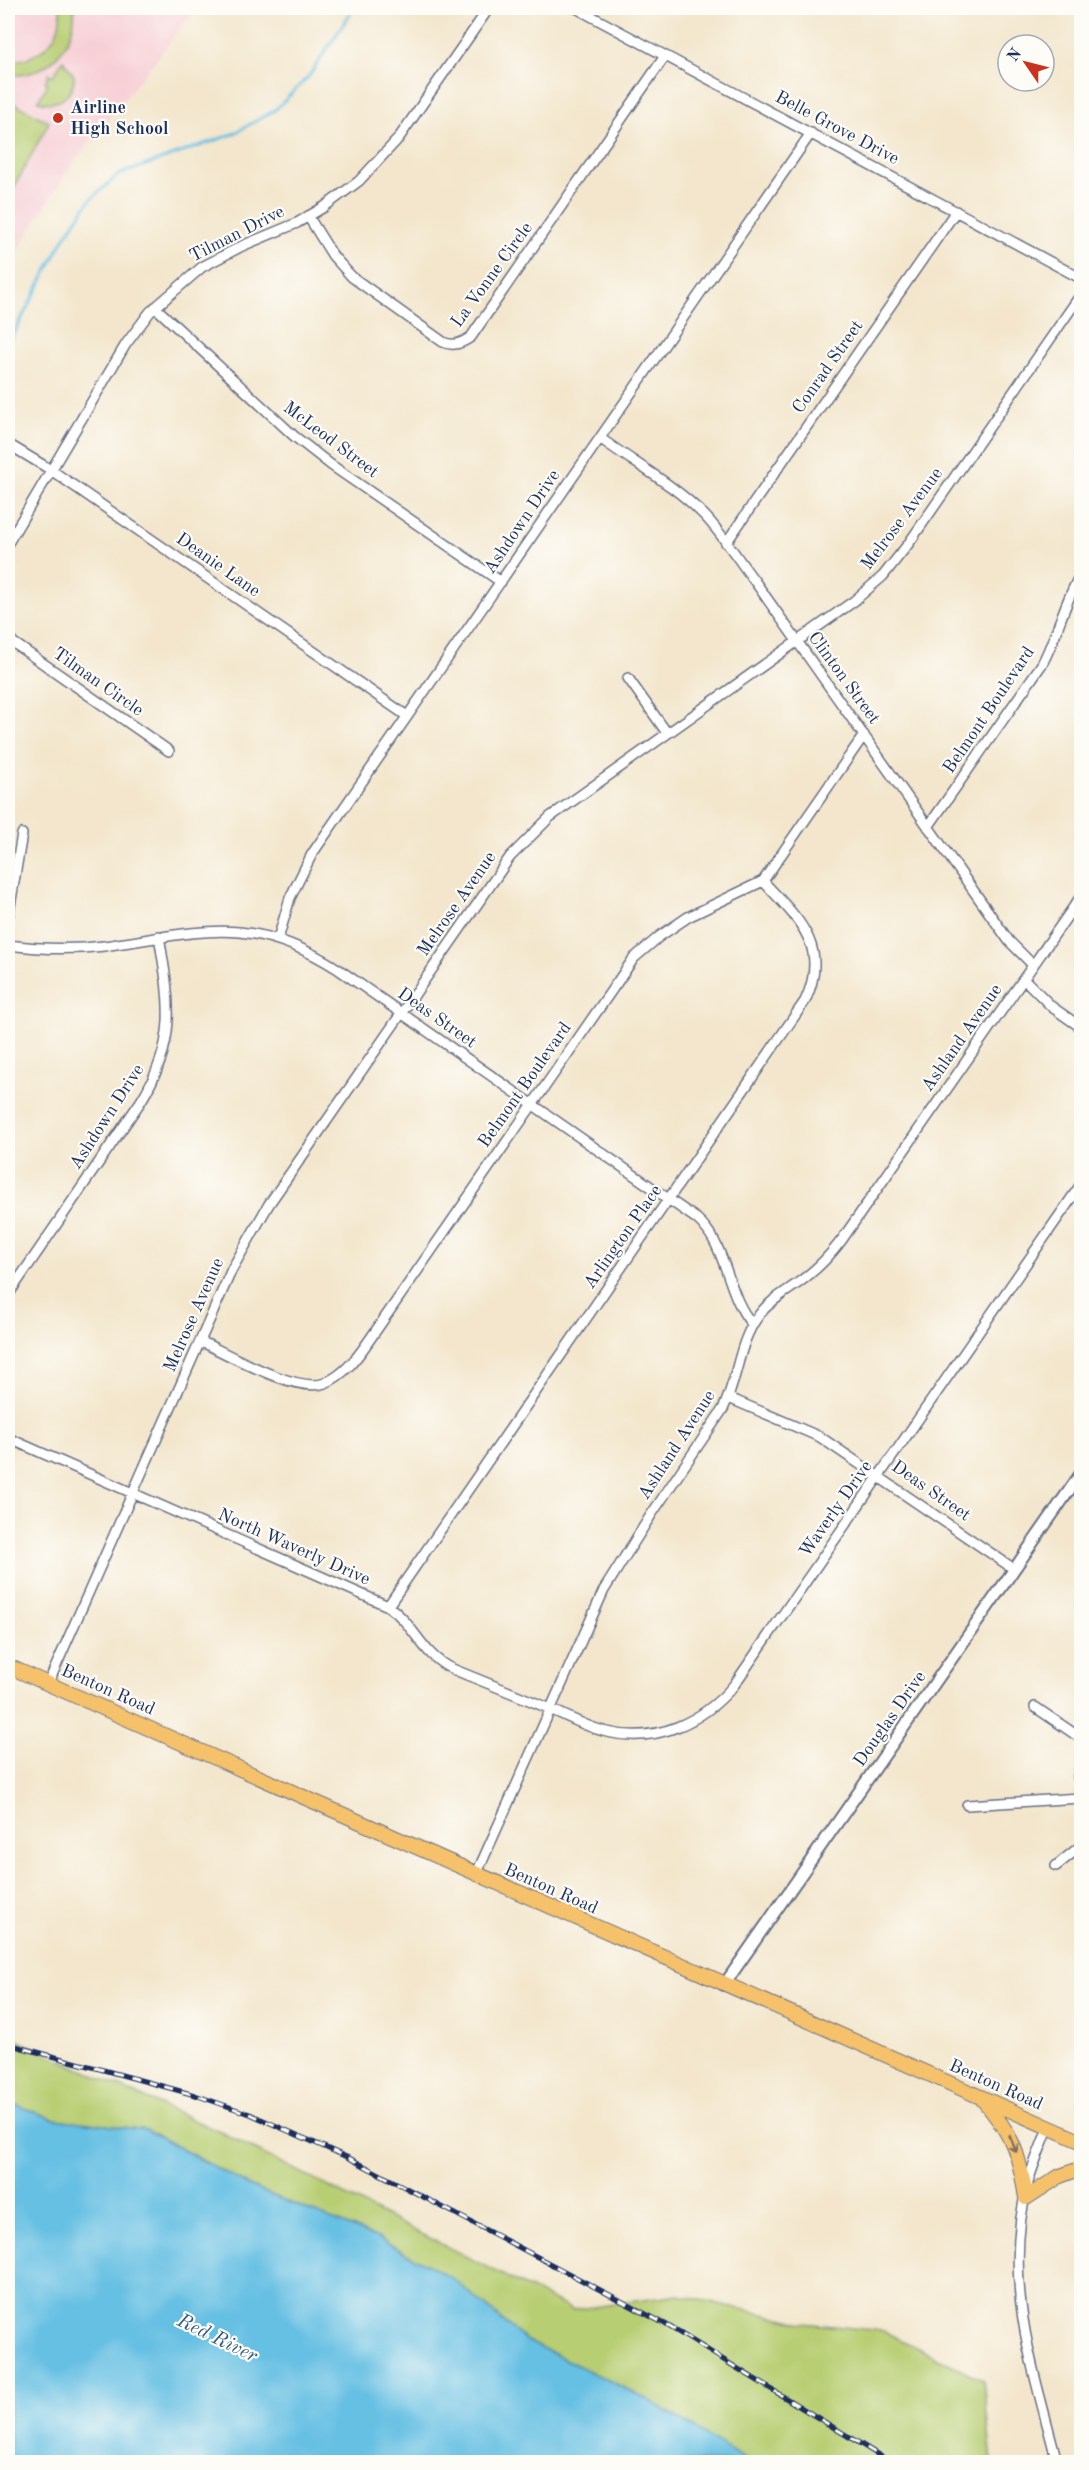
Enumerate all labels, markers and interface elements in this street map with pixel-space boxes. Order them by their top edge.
north arrow [996,33,1056,93]
text: N [1005,45,1026,65]
street label: Belle Grove Drive [772,88,902,168]
place label: Airline High School [70,99,169,138]
marker: Airline High School [51,111,65,125]
street label: Tilman Drive [187,202,287,266]
street label: La Vonne Circle [448,219,536,331]
street label: Conrad Street [789,317,867,417]
street label: McLeod Street [280,398,382,482]
street label: Melrose Avenue [858,465,946,573]
street label: Ashdown Drive [481,467,563,577]
street label: Deanie Lane [173,529,263,601]
street label: Clinton Street [805,629,883,727]
street label: Belmont Boulevard [940,643,1038,777]
street label: Tilman Circle [49,644,147,720]
street label: Melrose Avenue [414,849,500,959]
street label: Ashland Avenue [918,981,1006,1095]
street label: Deas Street [394,984,480,1052]
street label: Belmont Boulevard [475,1019,575,1151]
street label: Ashdown Drive [66,1061,148,1173]
street label: Arlington Place [581,1182,665,1292]
street label: Melrose Avenue [161,1255,227,1375]
street label: Ashland Avenue [635,1387,719,1503]
street label: Deas Street [888,1457,974,1525]
street label: Waverly Drive [796,1458,876,1560]
street label: North Waverly Drive [215,1505,373,1589]
street label: Benton Road [58,1661,158,1719]
street label: Douglas Drive [850,1668,930,1770]
street label: Benton Road [501,1860,601,1918]
street label: Benton Road [946,2056,1046,2114]
one-way arrow [1008,2134,1019,2153]
water label: Red River [173,2311,260,2367]

